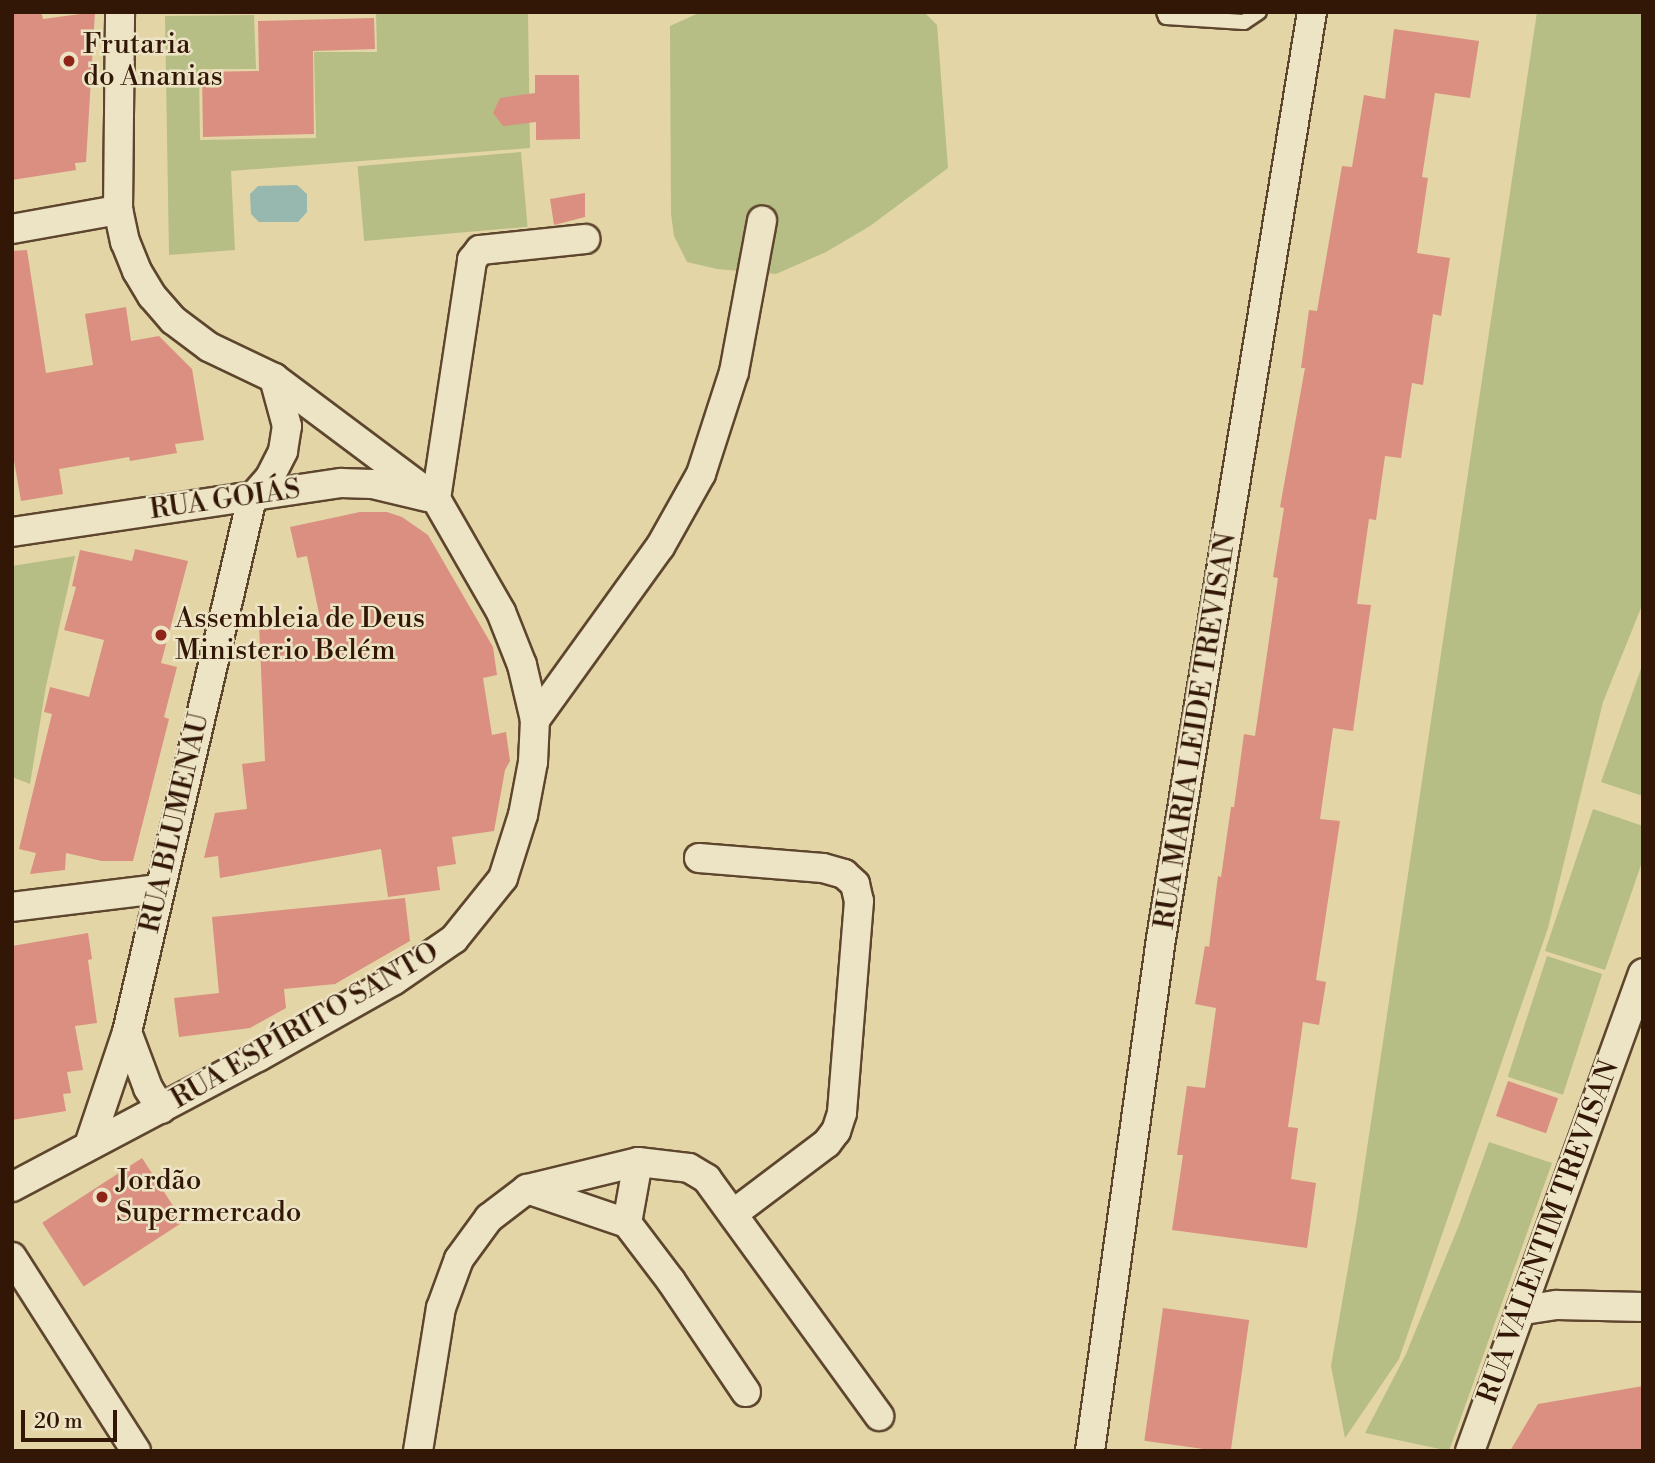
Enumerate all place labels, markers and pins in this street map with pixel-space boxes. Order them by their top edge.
place label: Frutaria do Ananias [83,28,223,94]
marker: Frutaria do Ananias [61,53,77,69]
place label: Assembleia de Deus Ministerio Belém [175,602,425,668]
marker: Assembleia de Deus Ministerio Belém [153,627,169,643]
place label: Jordão Supermercado [116,1164,301,1230]
marker: Jordão Supermercado [94,1189,110,1205]

